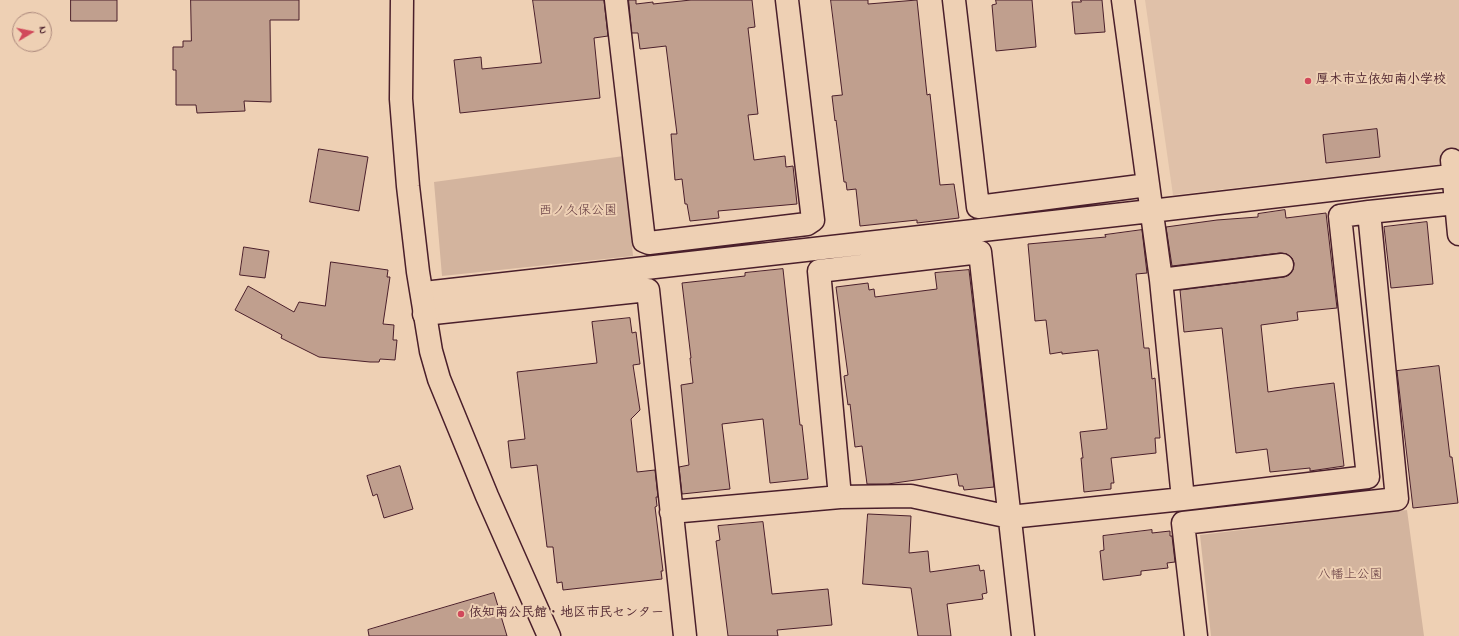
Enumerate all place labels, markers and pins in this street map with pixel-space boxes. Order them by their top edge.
place label: 厚木市立依知南小学校 [1316,73,1446,89]
marker: 厚木市立依知南小学校 [1303,76,1313,86]
place label: 依知南公民館・地区市民センター [469,606,664,622]
marker: 依知南公民館・地区市民センター [456,609,466,619]

